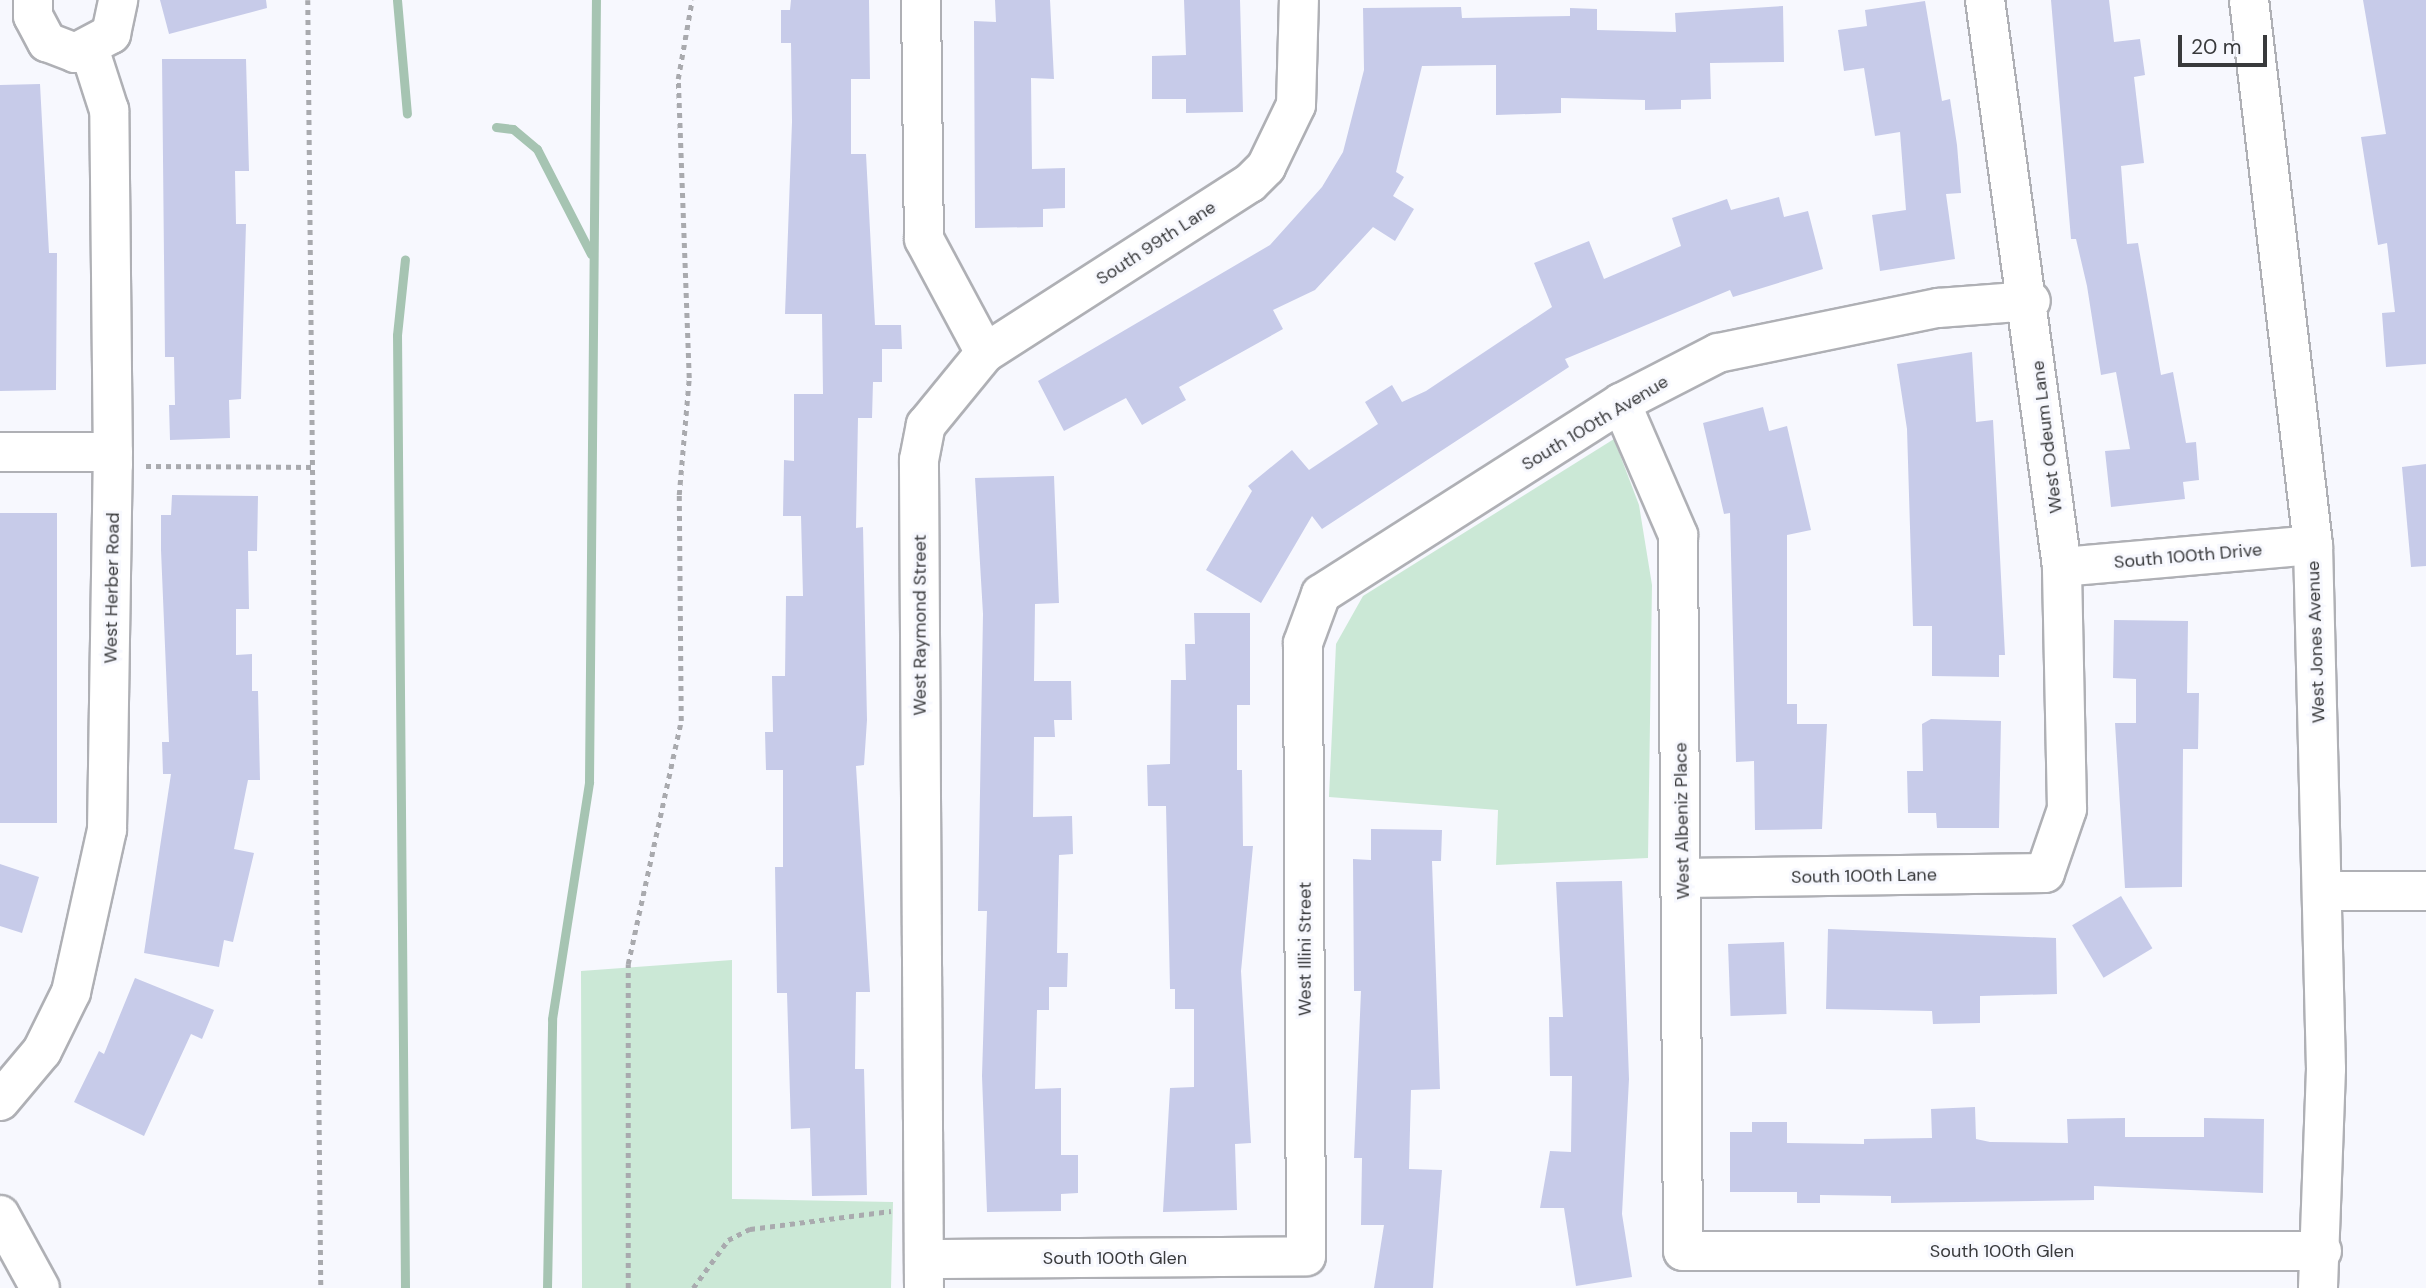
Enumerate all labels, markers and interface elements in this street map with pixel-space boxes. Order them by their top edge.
scale bar [2181,21,2270,65]
text: 20 m [2191,33,2242,61]
street label: South 99th Lane [1092,196,1220,290]
street label: West Odeum Lane [2027,359,2067,515]
street label: South 100th Avenue [1518,371,1672,475]
street label: West Herber Road [100,512,124,664]
street label: West Raymond Street [909,534,931,716]
street label: South 100th Drive [2113,539,2263,573]
street label: West Jones Avenue [2302,560,2330,724]
street label: West Albeniz Place [1670,742,1694,900]
street label: South 100th Lane [1791,864,1937,888]
street label: West Illini Street [1294,882,1316,1016]
street label: South 100th Glen [1930,1240,2074,1262]
street label: South 100th Glen [1043,1247,1187,1269]

